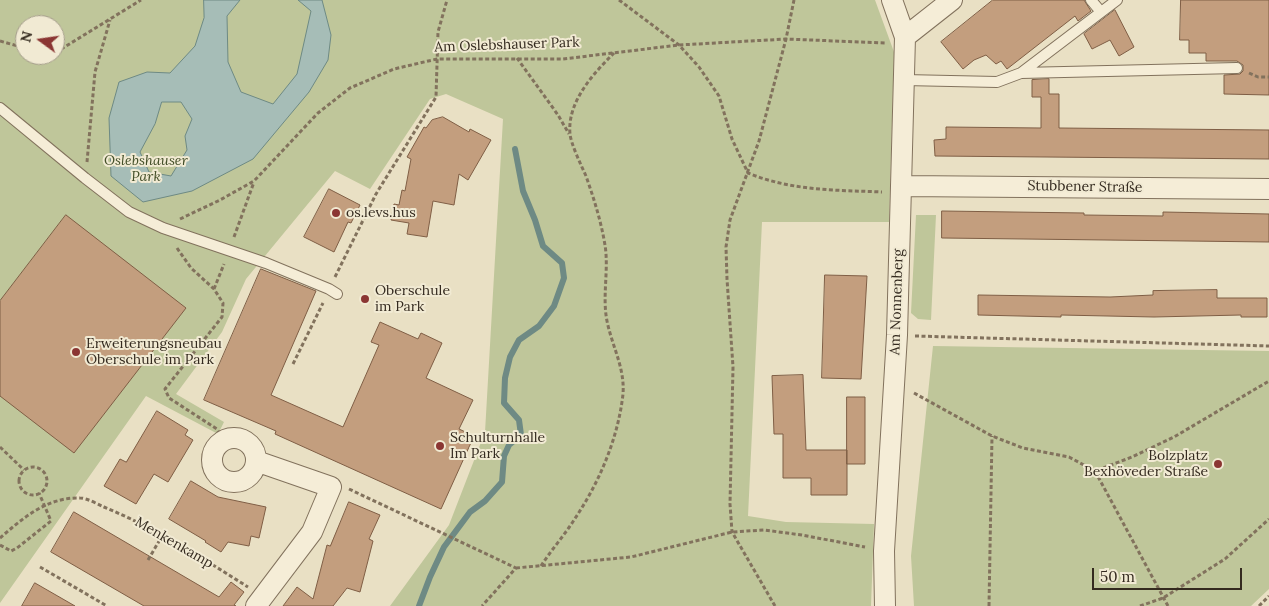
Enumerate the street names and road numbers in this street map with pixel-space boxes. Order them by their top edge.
street label: Am Oslebshauser Park [434,34,580,56]
street label: Stubbener Straße [1027,178,1143,196]
street label: Am Nonnenberg [887,249,907,355]
street label: Menkenkamp [132,514,216,572]

